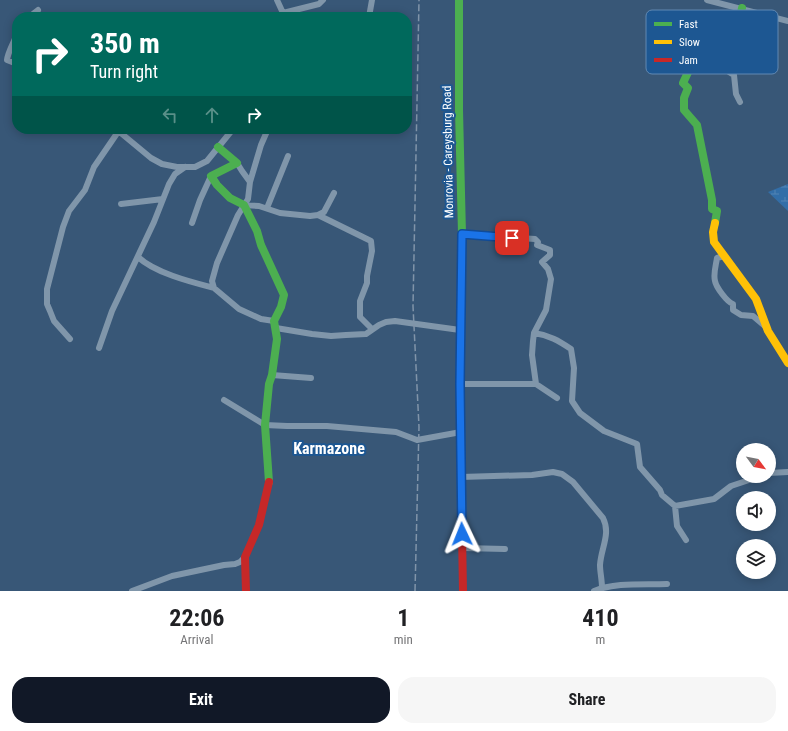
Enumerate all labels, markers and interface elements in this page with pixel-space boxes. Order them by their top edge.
legend [646,10,778,74]
text: Fast [679,18,698,31]
text: 350 m [90,27,160,60]
icon: right [24,28,76,80]
text: Slow [679,36,700,49]
text: Jam [679,54,698,67]
text: Turn right [90,61,158,82]
street label: Monrovia - Careysburg Road [440,86,456,218]
icon: left [159,104,181,126]
icon: ahead [201,104,223,126]
icon: right [243,104,265,126]
pin [495,221,529,255]
icon: arrive [501,227,523,249]
district label: Karmazone [293,439,365,458]
north arrow [736,443,776,483]
map controls [736,443,776,579]
button: sound [736,491,776,531]
position arrow [441,513,483,555]
button: layers [736,539,776,579]
text: 22:06 [169,604,224,632]
text: 1 [397,604,409,632]
text: 410 [582,604,619,632]
text: Arrival [180,632,213,647]
text: min [394,632,413,647]
text: m [596,632,605,647]
button: Exit [12,677,390,723]
button: Share [398,677,776,723]

